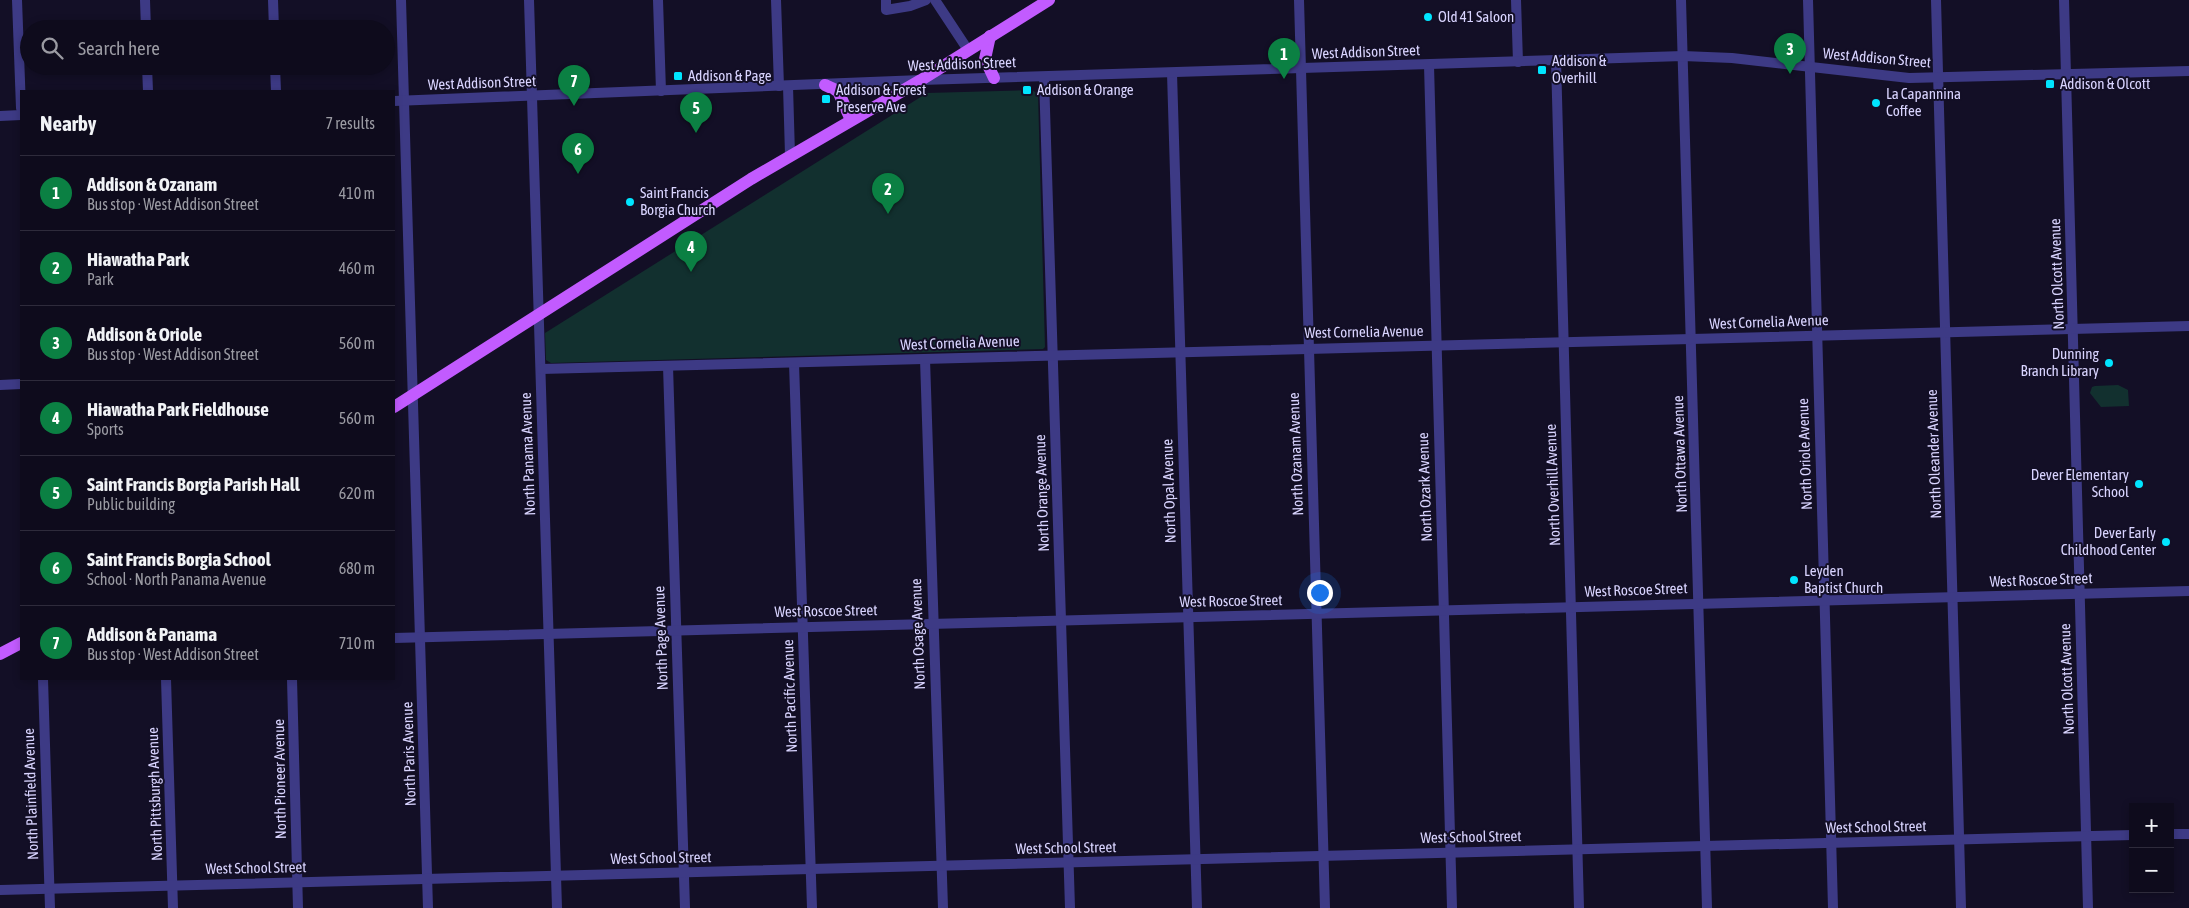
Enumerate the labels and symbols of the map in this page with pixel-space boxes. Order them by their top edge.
place label: Old 41 Saloon [1438,8,1514,25]
marker: Old 41 Saloon [1422,11,1434,23]
pin: 3 [1774,33,1806,74]
pin: 1 [1268,38,1300,79]
street label: West Addison Street [1311,41,1421,62]
street label: West Addison Street [1822,44,1932,71]
place label: Addison & Overhill [1552,52,1607,86]
street label: West Addison Street [907,53,1017,74]
marker: Addison & Overhill [1536,64,1548,76]
pin: 7 [558,65,590,106]
place label: Addison & Page [688,67,772,84]
marker: Addison & Page [672,70,684,82]
street label: West Addison Street [427,72,537,93]
place label: Addison & Olcott [2060,75,2150,92]
marker: Addison & Olcott [2044,78,2056,90]
place label: Addison & Forest Preserve Ave [836,81,926,115]
place label: Addison & Orange [1037,81,1134,98]
marker: Addison & Orange [1021,84,1033,96]
place label: La Capannina Coffee [1886,85,1961,119]
pin: 5 [680,92,712,133]
marker: Addison & Forest Preserve Ave [820,93,832,105]
marker: La Capannina Coffee [1870,97,1882,109]
pin: 6 [562,133,594,174]
pin: 2 [872,173,904,214]
place label: Saint Francis Borgia Church [640,184,716,218]
marker: Saint Francis Borgia Church [624,196,636,208]
street label: North Olcott Avenue [2046,218,2067,330]
pin: 4 [675,231,707,272]
street label: West Cornelia Avenue [1709,311,1829,332]
street label: West Cornelia Avenue [1304,322,1424,341]
street label: West Cornelia Avenue [900,332,1020,353]
place label: Dunning Branch Library [2021,345,2100,379]
marker: Dunning Branch Library [2103,357,2115,369]
street label: North Oleander Avenue [1923,389,1944,519]
street label: North Panama Avenue [517,392,538,516]
street label: North Ozanam Avenue [1285,392,1306,516]
street label: North Ottawa Avenue [1669,395,1690,513]
street label: North Oriole Avenue [1794,398,1815,510]
street label: North Overhill Avenue [1542,424,1563,546]
street label: North Ozark Avenue [1414,432,1435,542]
street label: North Orange Avenue [1031,434,1052,552]
street label: North Opal Avenue [1158,438,1179,543]
place label: Dever Elementary School [2031,466,2129,500]
marker: Dever Elementary School [2133,478,2145,490]
place label: Dever Early Childhood Center [2061,524,2157,558]
marker: Dever Early Childhood Center [2160,536,2172,548]
place label: Leyden Baptist Church [1804,562,1883,596]
street label: West Roscoe Street [1989,569,2093,590]
marker: Leyden Baptist Church [1788,574,1800,586]
street label: North Osage Avenue [907,578,928,690]
street label: West Roscoe Street [1584,579,1688,600]
your location [1307,580,1333,606]
street label: North Page Avenue [650,585,671,690]
street label: West Roscoe Street [1179,591,1283,610]
street label: West Roscoe Street [774,601,878,620]
street label: North Olcott Avenue [2056,623,2077,735]
street label: North Pacific Avenue [779,639,800,753]
street label: North Paris Avenue [398,701,419,807]
street label: North Pioneer Avenue [270,719,289,839]
street label: North Pittsburgh Avenue [144,727,165,861]
street label: North Plainfield Avenue [20,728,41,860]
street label: West School Street [1825,817,1927,836]
street label: West School Street [1420,827,1522,846]
street label: West School Street [1015,838,1117,857]
street label: West School Street [610,848,712,867]
street label: West School Street [205,858,307,877]

